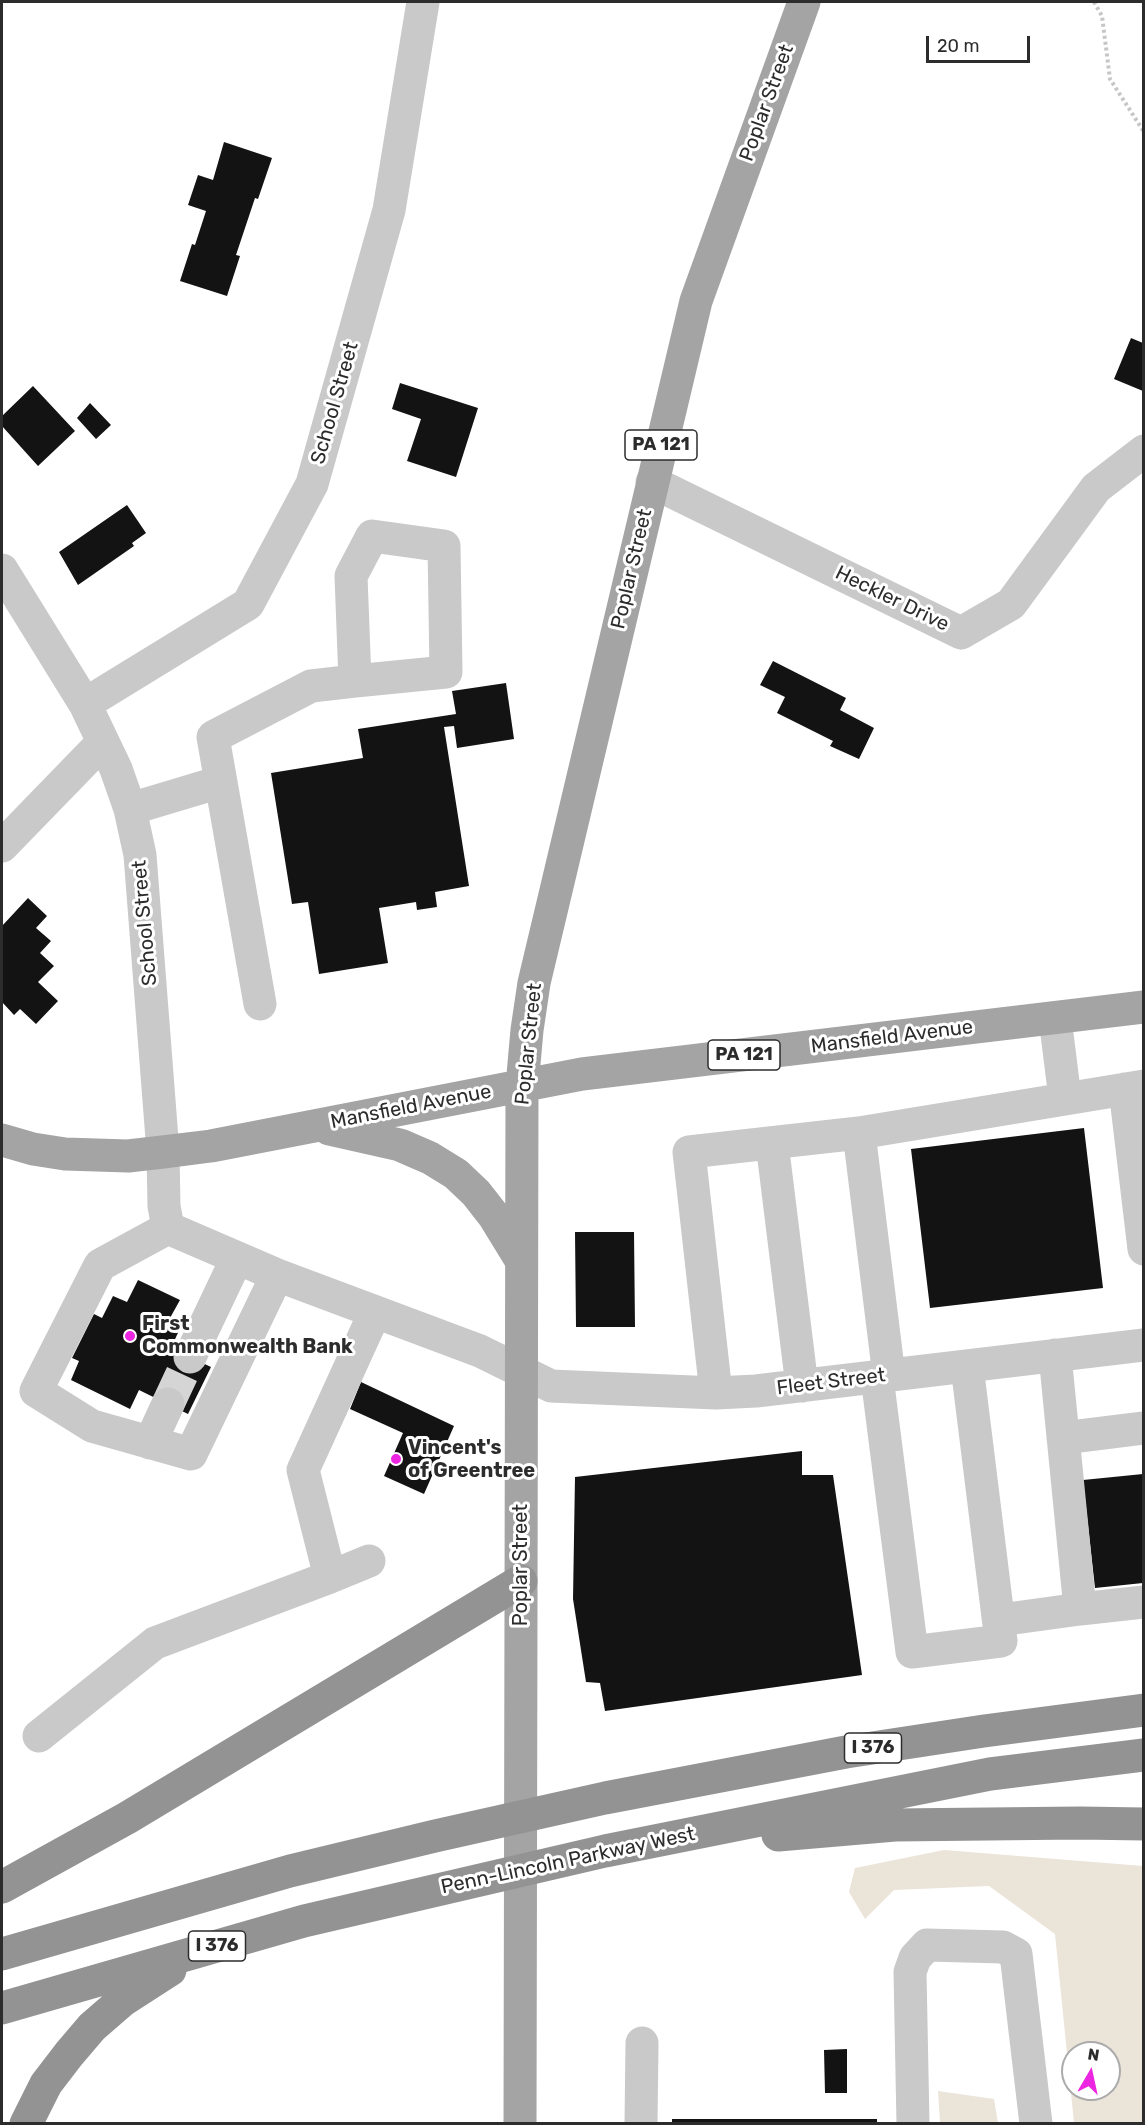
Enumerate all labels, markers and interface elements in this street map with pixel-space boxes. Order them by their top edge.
scale bar [929,24,1032,62]
text: 20 m [937,35,979,57]
street label: Poplar Street [735,41,799,165]
street label: School Street [306,339,364,467]
road number: PA 121 [625,430,697,460]
street label: Poplar Street [607,507,657,631]
street label: Heckler Drive [831,561,953,637]
street label: School Street [128,859,162,987]
street label: Poplar Street [511,982,547,1106]
street label: Mansfield Avenue [810,1015,974,1059]
road number: PA 121 [708,1040,780,1070]
street label: Mansfield Avenue [329,1080,493,1134]
place label: First Commonwealth Bank [142,1312,353,1359]
marker: First Commonwealth Bank [123,1329,137,1343]
street label: Fleet Street [775,1363,887,1401]
place label: Vincent's of Greentree [408,1436,535,1483]
marker: Vincent's of Greentree [389,1452,403,1466]
street label: Poplar Street [509,1504,533,1626]
road number: I 376 [844,1733,902,1763]
street label: Penn-Lincoln Parkway West [439,1822,697,1900]
road number: I 376 [188,1931,246,1961]
north arrow [1061,2041,1121,2101]
text: N [1086,2044,1101,2065]

